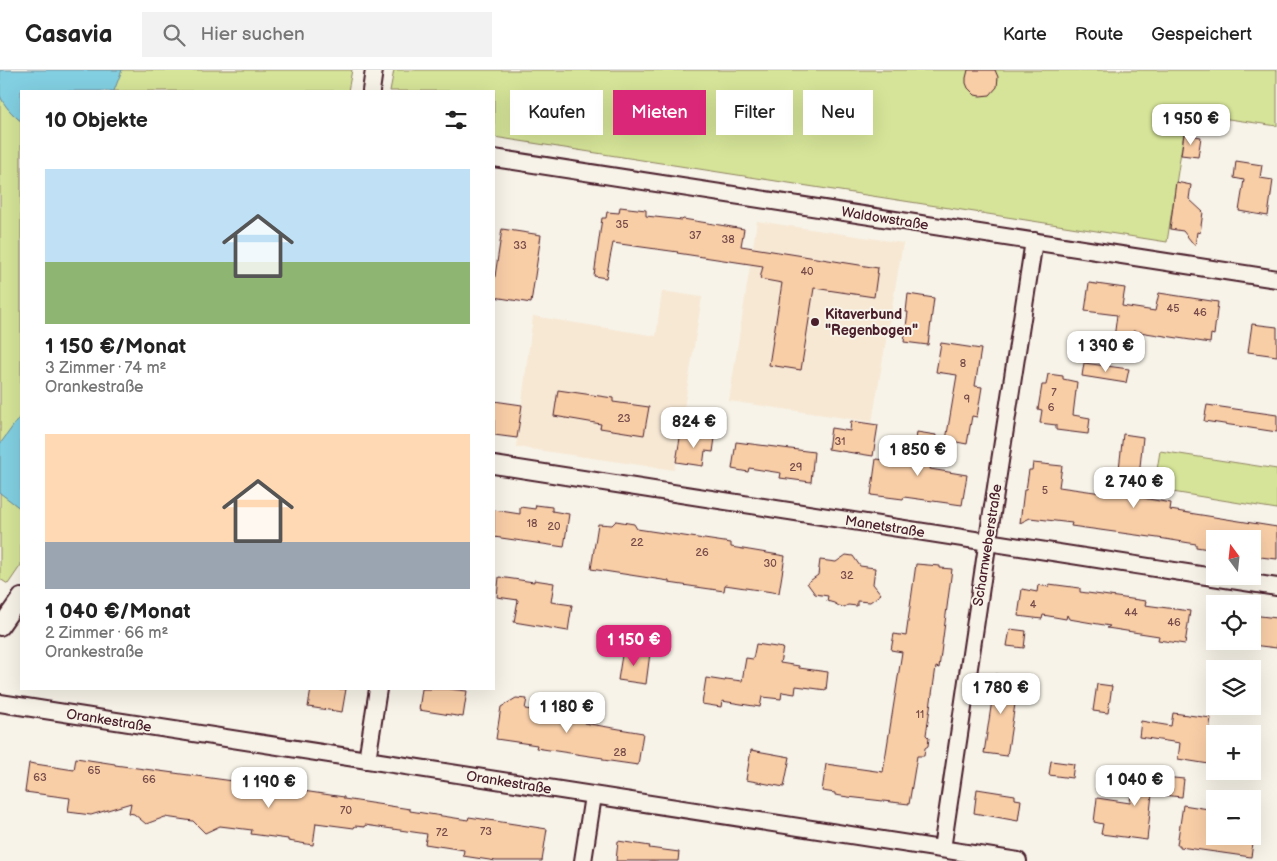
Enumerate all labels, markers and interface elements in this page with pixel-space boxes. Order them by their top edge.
search box [142,12,492,57]
text: Casavia [25,20,112,49]
icon: search [160,21,188,49]
text: Hier suchen [200,23,305,46]
text: Karte [1003,24,1047,45]
text: Route [1075,24,1123,45]
text: Gespeichert [1151,24,1252,45]
chip: Kaufen [510,90,603,135]
chip: Mieten [613,90,706,135]
chip: Filter [716,90,793,135]
chip: Neu [803,90,873,135]
pin: 1 950 € [1145,104,1237,146]
icon: filters [442,106,470,134]
text: 10 Objekte [45,108,148,133]
text: 1 950 € [1163,110,1219,129]
icon: home [213,201,303,291]
street label: Waldowstraße [840,203,930,234]
house number: 35 [615,218,629,231]
house number: 37 [689,229,702,242]
house number: 38 [721,233,735,246]
house number: 33 [513,239,527,252]
house number: 40 [800,265,814,278]
house number: 45 [1166,302,1180,315]
place label: Kitaverbund "Regenbogen" [825,306,918,339]
house number: 46 [1193,306,1207,319]
marker: Kitaverbund "Regenbogen" [809,316,821,328]
pin: 1 390 € [1060,330,1152,373]
text: 1 150 €/Monat [45,334,186,359]
text: 1 390 € [1078,337,1134,356]
house number: 8 [960,357,966,370]
text: 3 Zimmer · 74 m² [45,359,167,378]
text: Orankestraße [45,378,144,397]
house number: 7 [1051,386,1057,399]
house number: 9 [964,393,970,406]
house number: 6 [1048,401,1055,414]
pin: 824 € [659,406,729,449]
house number: 23 [617,412,631,425]
text: 824 € [672,413,716,432]
pin: 1 850 € [872,434,964,477]
house number: 31 [834,435,846,448]
text: 1 850 € [890,441,946,460]
house number: 29 [790,461,802,474]
icon: home [213,466,303,556]
pin: 2 740 € [1088,466,1180,509]
text: 2 740 € [1105,473,1163,492]
street label: Scharnweberstraße [969,483,1006,607]
house number: 5 [1042,484,1048,497]
street label: Manetstraße [844,512,926,541]
house number: 18 [527,517,537,530]
house number: 20 [548,520,561,533]
north arrow [1206,530,1261,585]
map controls [1206,530,1261,845]
house number: 22 [631,536,644,549]
house number: 26 [695,546,709,559]
house number: 30 [763,557,777,570]
house number: 32 [840,569,854,582]
button: locate [1206,595,1261,650]
house number: 4 [1030,598,1037,611]
text: 1 040 €/Monat [45,599,190,624]
house number: 44 [1124,606,1138,619]
house number: 46 [1167,616,1181,629]
text: 2 Zimmer · 66 m² [45,624,169,643]
pin: 1 150 € [588,624,680,667]
text: 1 150 € [607,631,661,650]
text: Orankestraße [45,643,144,662]
button: layers [1206,660,1261,715]
pin: 1 780 € [955,672,1047,715]
text: 1 780 € [973,679,1029,698]
pin: 1 180 € [521,692,613,734]
text: 1 180 € [540,698,594,717]
street label: Orankestraße [65,705,153,736]
house number: 11 [916,708,924,721]
button: + [1206,725,1261,780]
house number: 28 [614,746,626,759]
house number: 65 [87,764,101,777]
pin: 1 040 € [1089,764,1181,807]
pin: 1 190 € [223,766,315,809]
street label: Orankestraße [465,767,553,798]
house number: 63 [33,771,47,784]
text: 1 040 € [1107,771,1163,790]
house number: 66 [142,773,156,786]
text: 1 190 € [242,773,296,792]
button: − [1206,790,1261,845]
house number: 70 [340,804,352,817]
house number: 73 [480,825,492,838]
house number: 72 [436,826,448,839]

